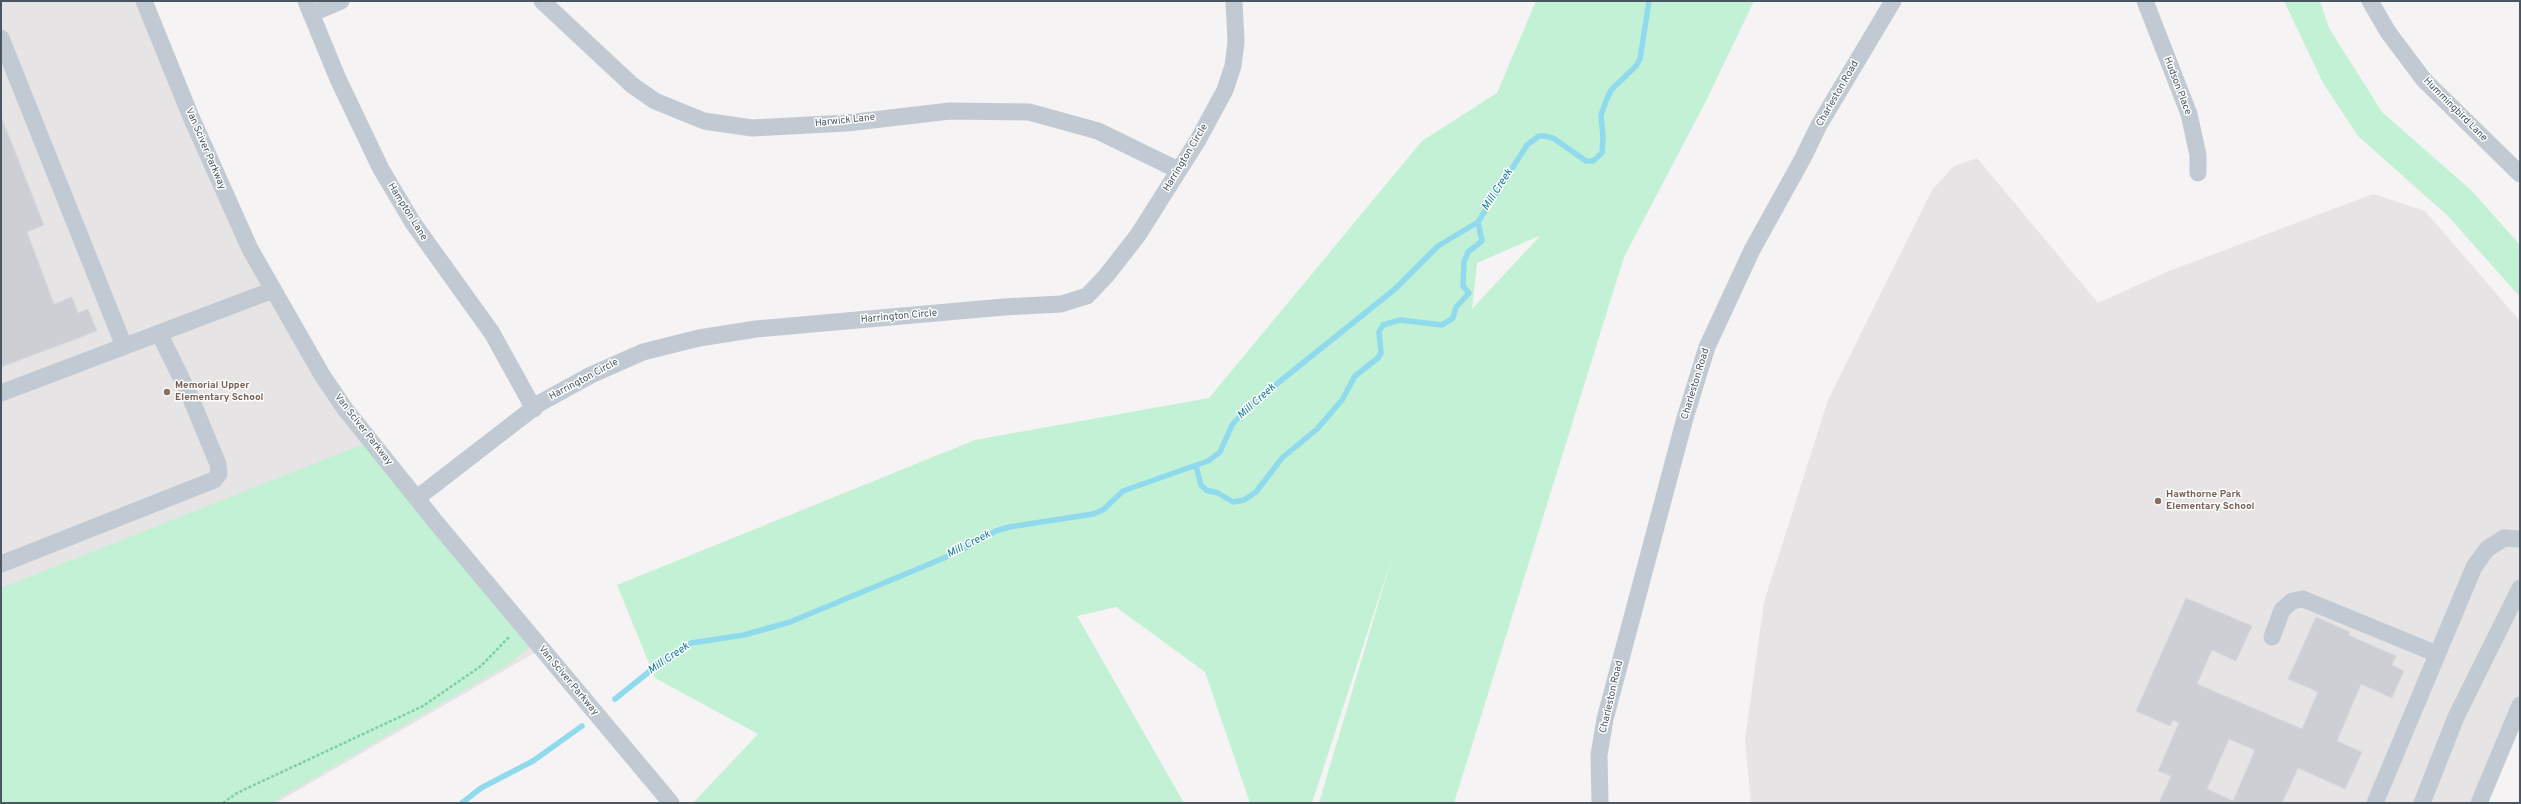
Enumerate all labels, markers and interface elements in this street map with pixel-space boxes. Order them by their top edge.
street label: Hudson Place [2160,55,2194,117]
street label: Charleston Road [1814,59,1862,129]
street label: Hummingbird Lane [2420,75,2490,145]
street label: Van Sciver Parkway [182,106,228,192]
street label: Harwick Lane [814,112,876,130]
street label: Harrington Circle [1161,122,1211,194]
water label: Mill Creek [1480,167,1516,213]
street label: Hampton Lane [385,181,429,243]
street label: Harrington Circle [860,308,938,326]
street label: Charleston Road [1679,347,1713,421]
street label: Harrington Circle [547,357,621,403]
place label: Memorial Upper Elementary School [175,380,264,404]
water label: Mill Creek [1235,381,1279,423]
marker: Memorial Upper Elementary School [162,387,172,397]
street label: Van Sciver Parkway [331,392,395,468]
place label: Hawthorne Park Elementary School [2166,489,2255,512]
marker: Hawthorne Park Elementary School [2153,496,2163,506]
water label: Mill Creek [945,528,993,562]
water label: Mill Creek [646,640,692,678]
street label: Van Sciver Parkway [535,644,601,718]
street label: Charleston Road [1598,659,1626,735]

